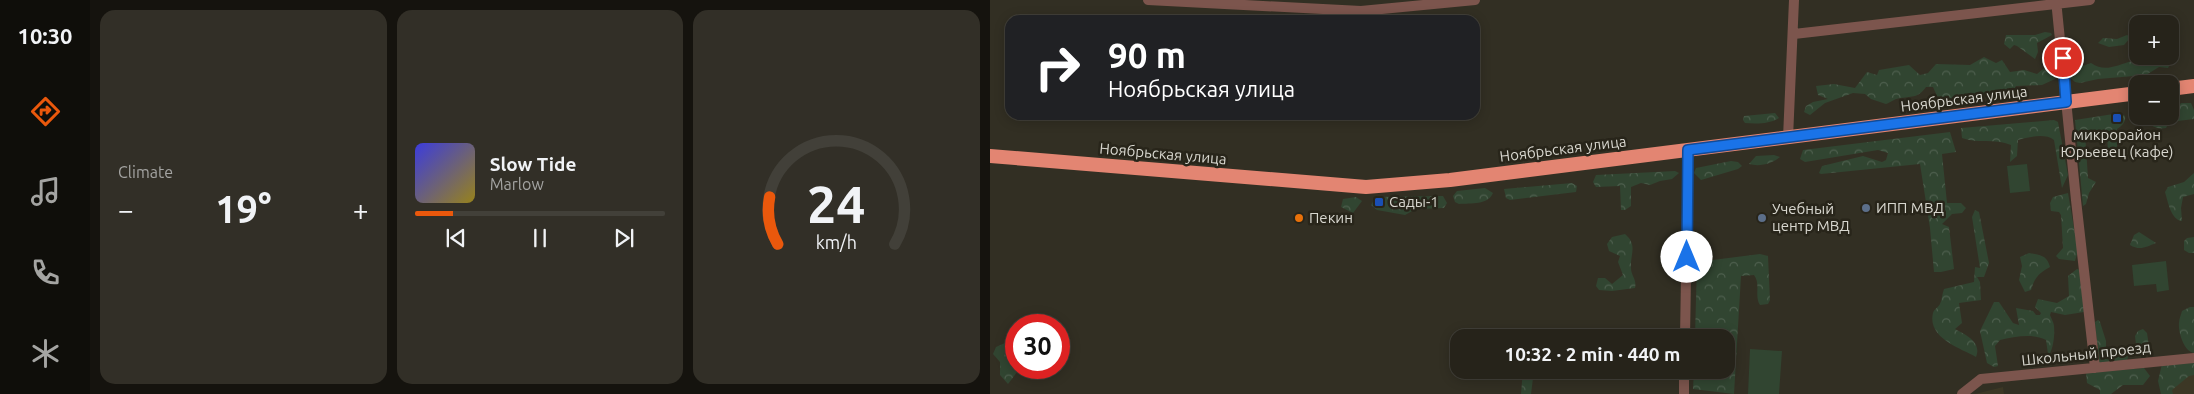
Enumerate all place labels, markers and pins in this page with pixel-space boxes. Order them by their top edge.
pin [2042,37,2084,79]
marker: микрорайон Юрьевец (кафе) [2111,112,2123,124]
place label: микрорайон Юрьевец (кафе) [2060,126,2174,160]
place label: Сады-1 [1389,193,1439,210]
marker: Сады-1 [1373,196,1385,208]
place label: ИПП МВД [1876,199,1944,216]
place label: Учебный центр МВД [1772,200,1850,234]
marker: ИПП МВД [1860,202,1872,214]
place label: Пекин [1309,209,1353,226]
marker: Пекин [1293,212,1305,224]
marker: Учебный центр МВД [1756,212,1768,224]

